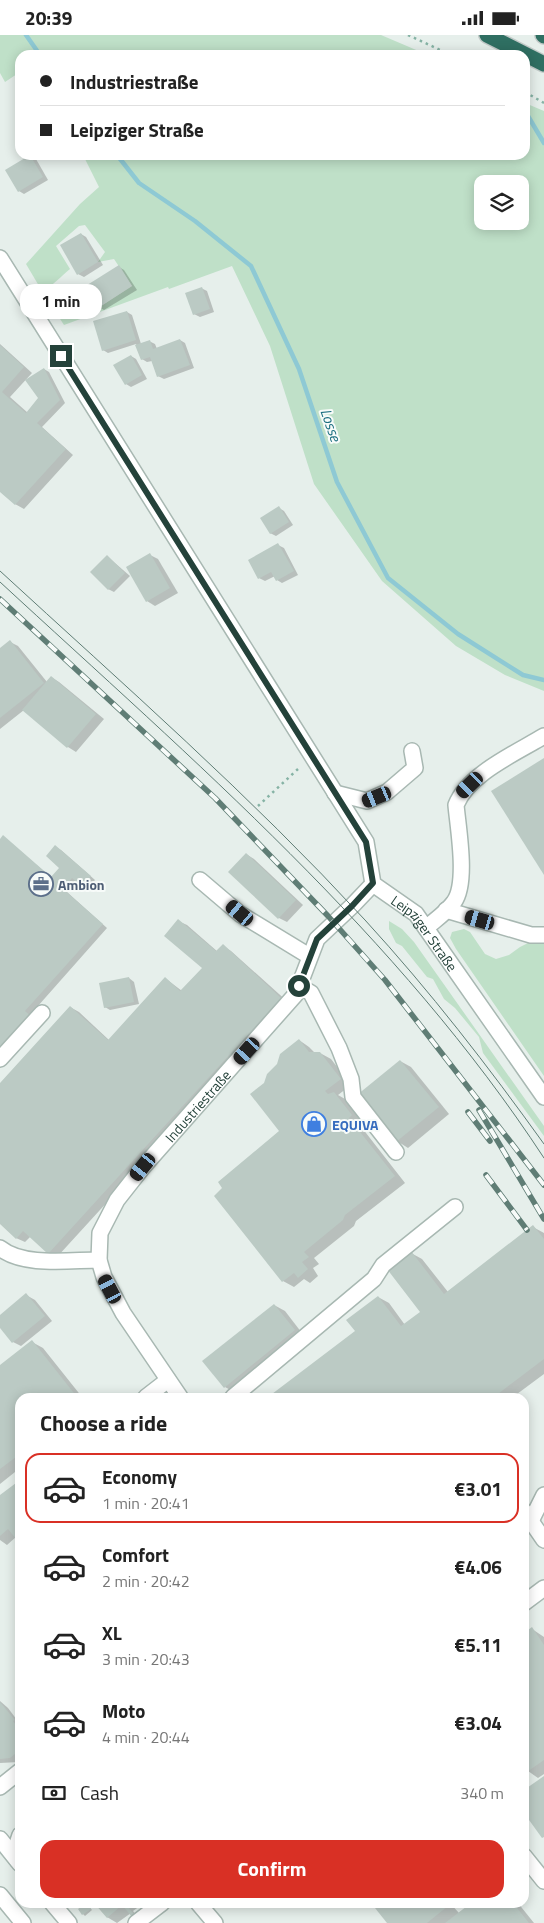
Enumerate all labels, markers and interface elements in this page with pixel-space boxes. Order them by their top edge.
text: 20:39 [25,3,72,32]
text: Industriestraße [70,67,198,96]
text: Leipziger Straße [70,115,204,144]
map controls [474,175,529,230]
button: layers [474,175,529,230]
callout: 1 min [20,283,102,319]
text: 1 min [42,289,80,313]
route end [50,345,72,367]
water label: Losse [315,405,348,446]
car [453,769,486,801]
car [360,784,393,810]
office icon: Ambion [28,871,54,897]
place label: Ambion [58,874,105,895]
street label: Leipziger Straße [387,889,463,975]
car [223,898,256,928]
car [463,909,496,931]
route start [288,975,310,997]
car [231,1035,262,1067]
street label: Industriestraße [159,1065,235,1147]
shop icon: EQUIVA [301,1111,327,1137]
place label: EQUIVA [332,1114,379,1135]
car [127,1151,158,1183]
car [96,1272,123,1306]
text: Choose a ride [40,1406,167,1440]
text: Economy [102,1462,177,1491]
icon: car [42,1466,87,1511]
text: €3.01 [455,1474,502,1503]
text: 1 min · 20:41 [102,1491,190,1515]
text: Comfort [102,1540,169,1569]
icon: car [42,1544,87,1589]
text: €4.06 [455,1552,502,1581]
text: 2 min · 20:42 [102,1569,190,1593]
text: XL [102,1618,122,1647]
icon: car [42,1622,87,1667]
text: €5.11 [455,1630,502,1659]
text: 3 min · 20:43 [102,1647,190,1671]
text: Moto [102,1696,145,1725]
icon: car [42,1700,87,1745]
text: €3.04 [455,1708,502,1737]
text: 4 min · 20:44 [102,1725,190,1749]
text: Cash [80,1778,119,1807]
icon: cash [40,1779,68,1807]
text: 340 m [460,1781,504,1805]
button: Confirm [40,1840,504,1898]

